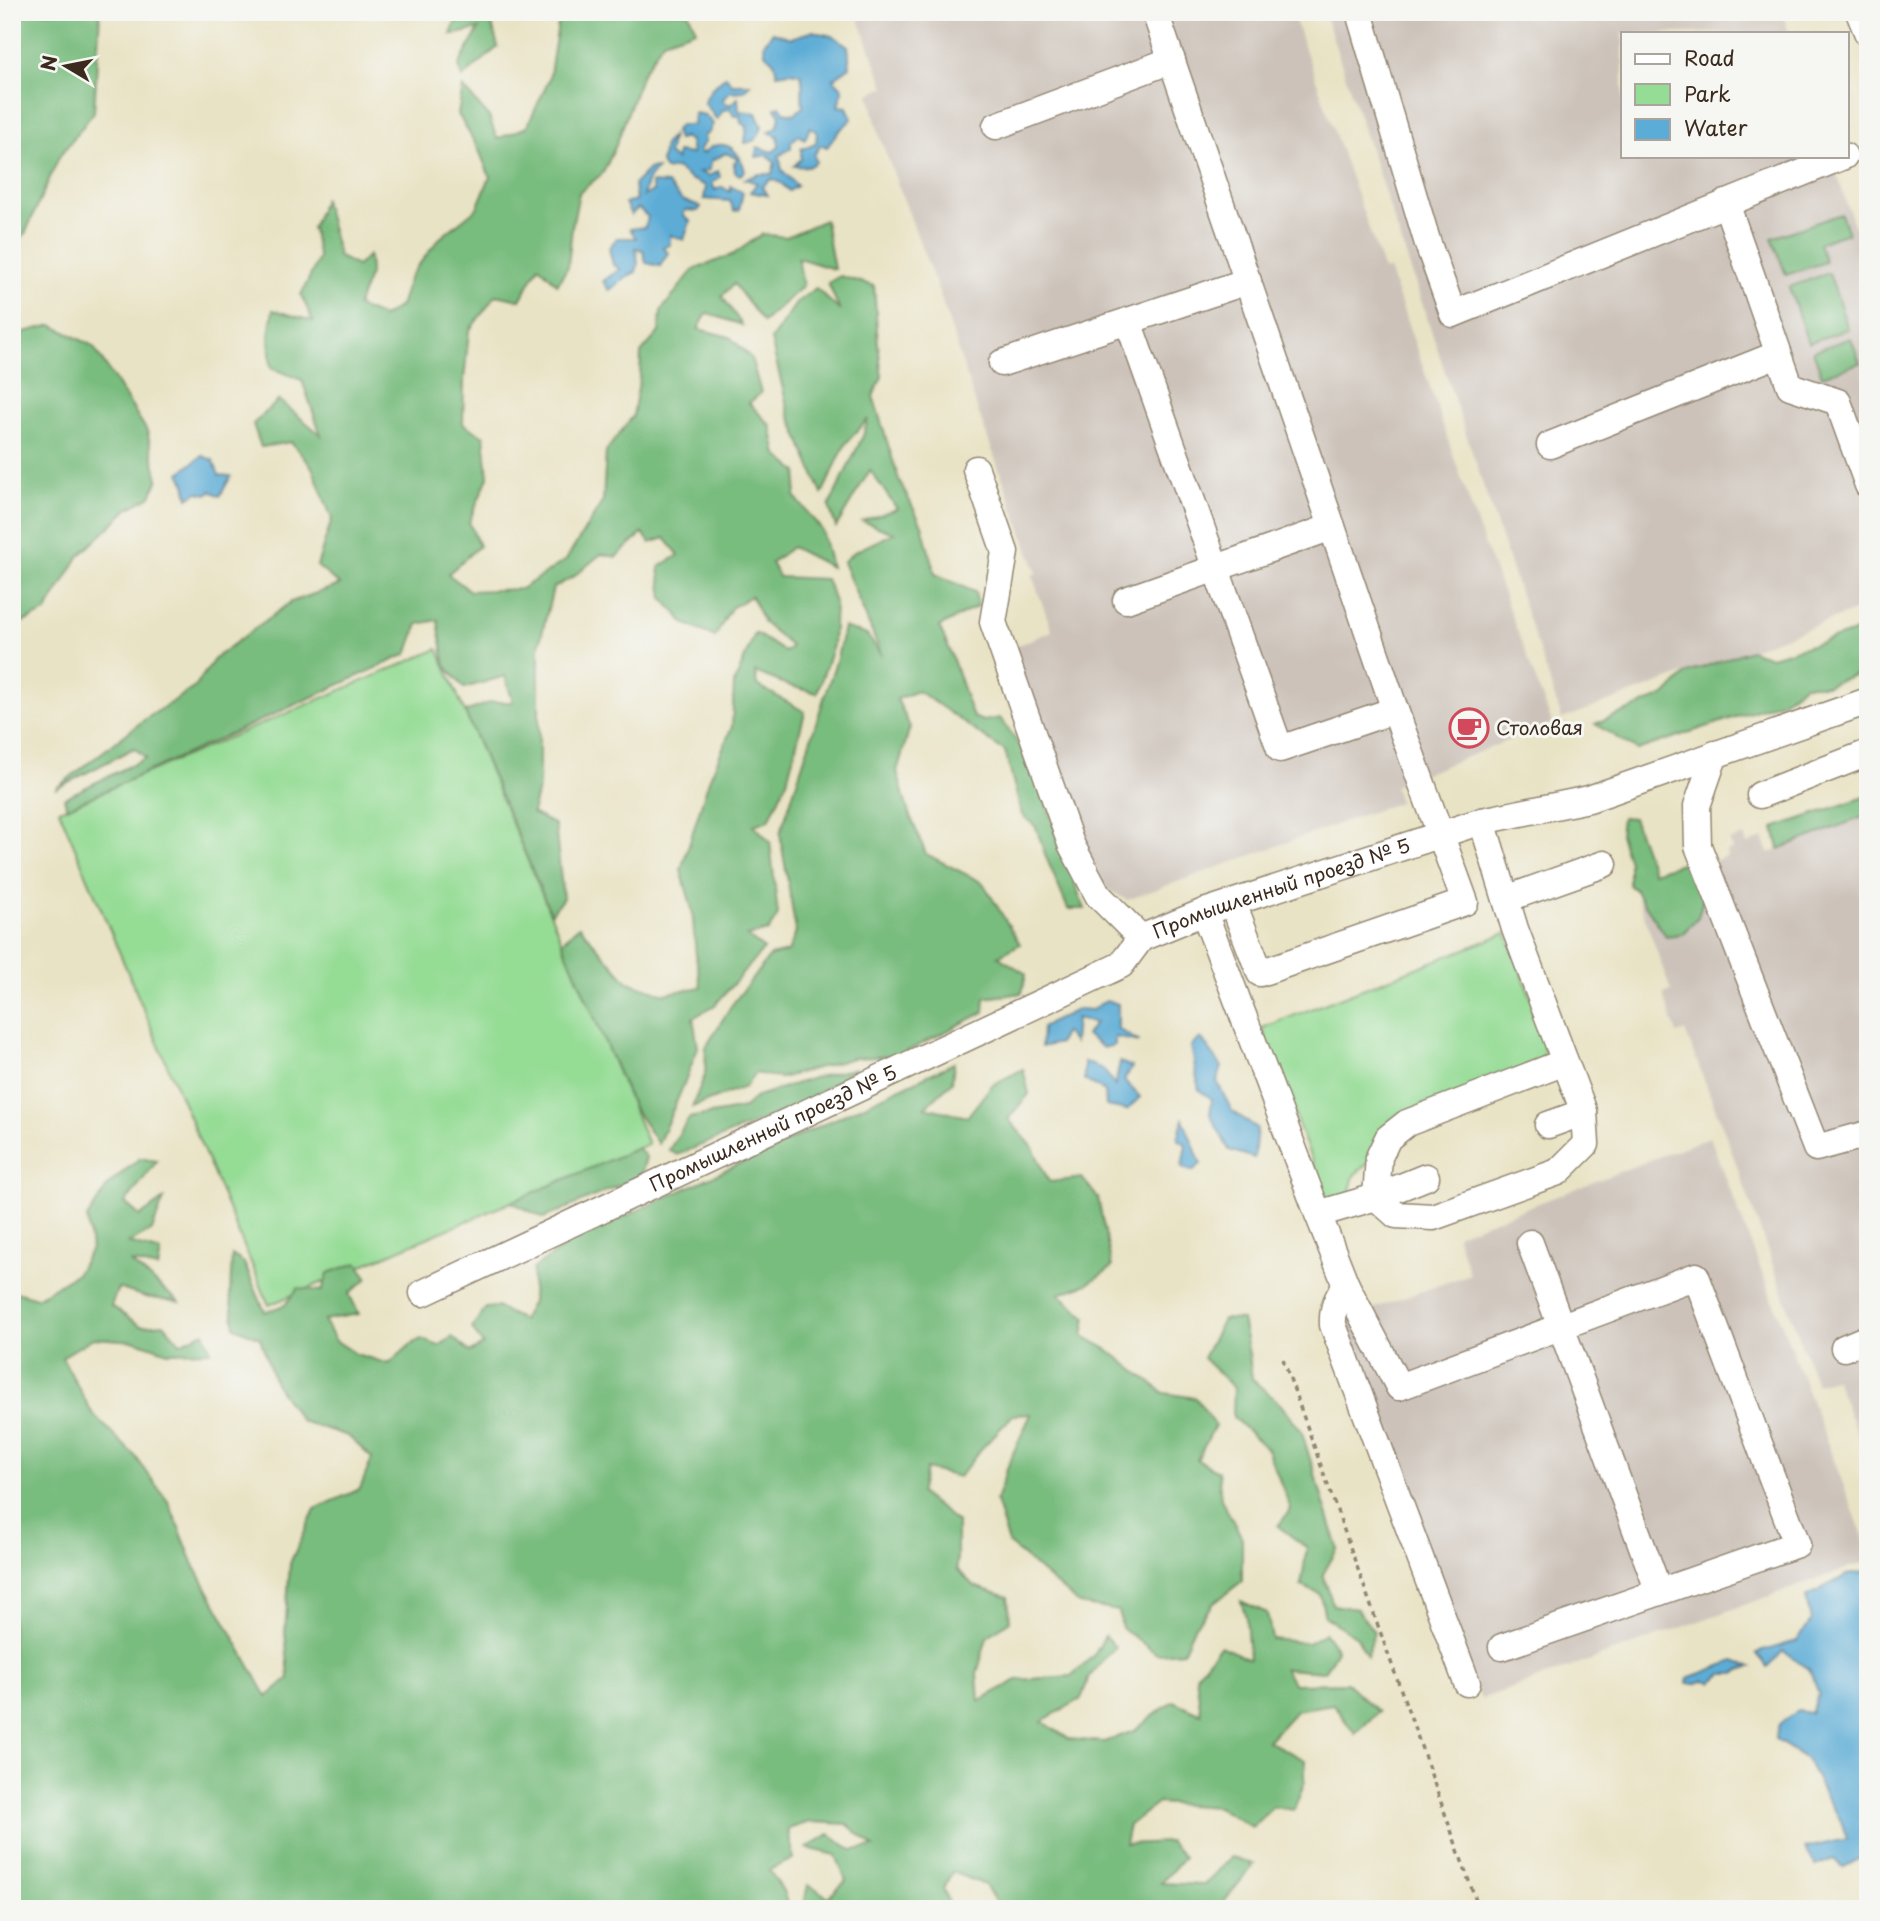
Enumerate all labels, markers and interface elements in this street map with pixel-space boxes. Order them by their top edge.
north arrow [32,32,102,102]
legend [1621,32,1848,158]
text: Road [1684,41,1735,73]
text: N [33,53,63,73]
text: Park [1684,77,1731,109]
text: Water [1684,111,1748,143]
cafe icon: Столовая [1448,707,1490,749]
place label: Столовая [1496,713,1583,741]
street label: Промышленный проезд № 5 [1148,830,1414,945]
street label: Промышленный проезд № 5 [644,1057,901,1198]

